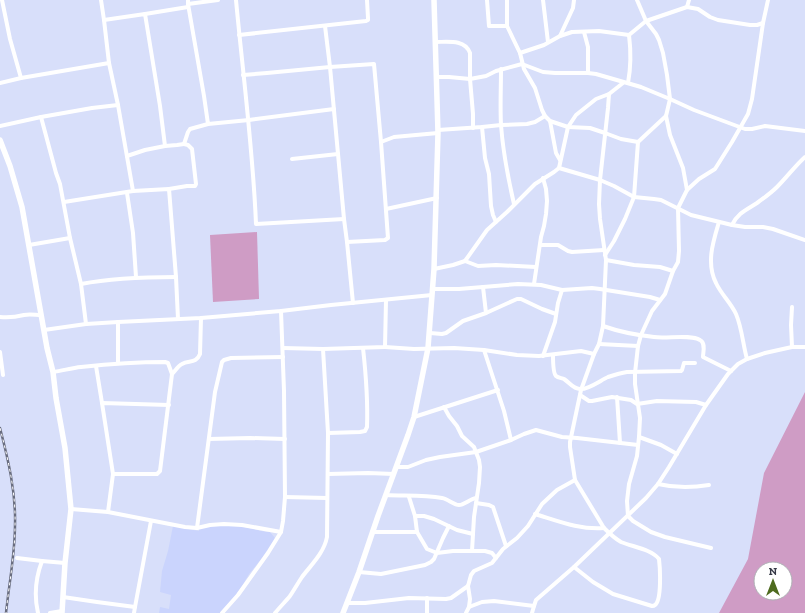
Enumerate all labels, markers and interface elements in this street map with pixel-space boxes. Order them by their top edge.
north arrow [753,561,793,601]
text: N [769,565,778,578]

